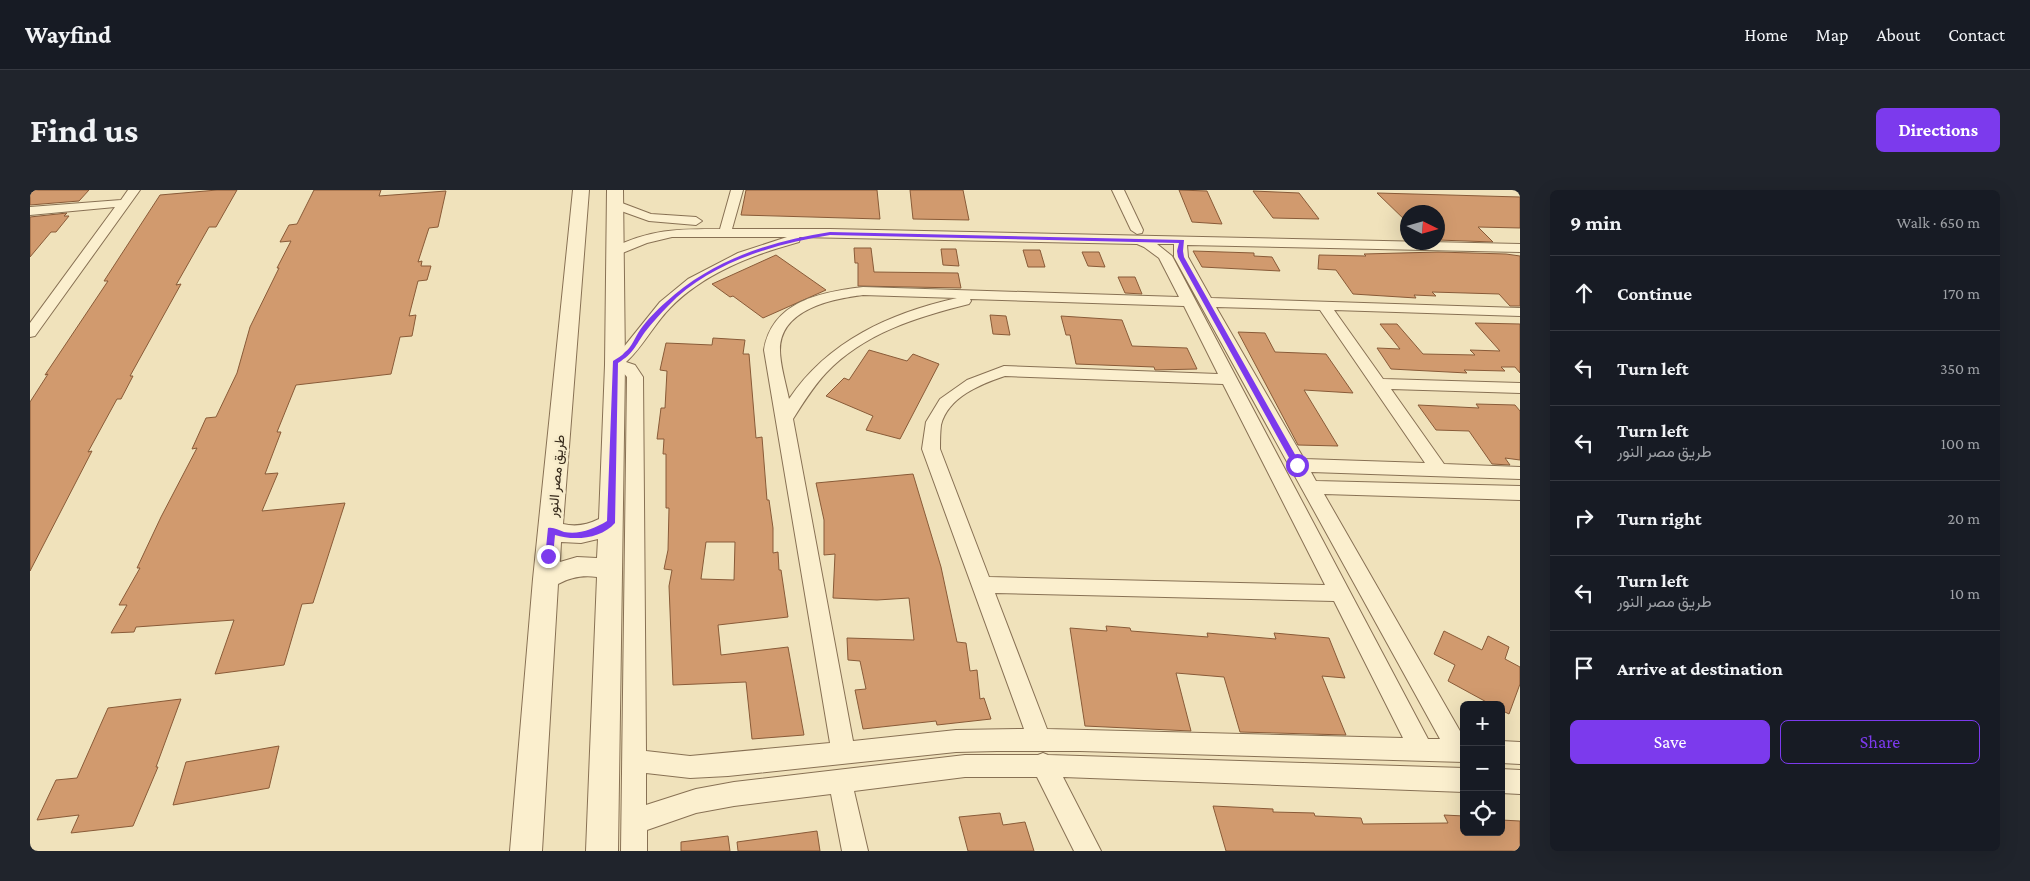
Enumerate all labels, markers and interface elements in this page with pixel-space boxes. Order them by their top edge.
text: Wayfind [25,21,111,48]
text: Home [1745,25,1788,45]
text: Map [1816,25,1848,45]
text: About [1876,25,1920,45]
text: Contact [1948,25,2005,45]
button: Directions [1876,108,2000,152]
text: Find us [30,111,138,150]
north arrow [1400,205,1445,250]
text: 9 min [1570,211,1621,235]
text: Walk · 650 m [1897,214,1980,231]
icon: ahead [1570,279,1598,307]
text: Continue [1617,283,1692,304]
text: 170 m [1943,285,1980,302]
icon: left [1570,354,1598,382]
text: Turn left [1617,358,1689,379]
text: 350 m [1940,360,1980,377]
text: Turn left [1617,420,1689,441]
icon: left [1570,429,1598,457]
street label: طريق مصر النور [544,434,569,519]
text: 100 m [1941,435,1980,452]
text: طريق مصر النور [1617,443,1712,460]
route start [1286,454,1309,477]
icon: right [1570,504,1598,532]
text: Turn right [1617,508,1702,529]
text: 20 m [1947,510,1980,527]
route end [537,545,560,568]
text: Turn left [1617,570,1689,591]
icon: left [1570,579,1598,607]
text: 10 m [1950,585,1980,602]
text: طريق مصر النور [1617,593,1712,610]
icon: arrive [1570,654,1598,682]
text: Arrive at destination [1617,658,1783,679]
map controls [1460,701,1505,836]
button: + [1460,701,1505,746]
button: Save [1570,720,1770,764]
button: Share [1780,720,1980,764]
button: − [1460,746,1505,791]
button: locate [1460,791,1505,836]

